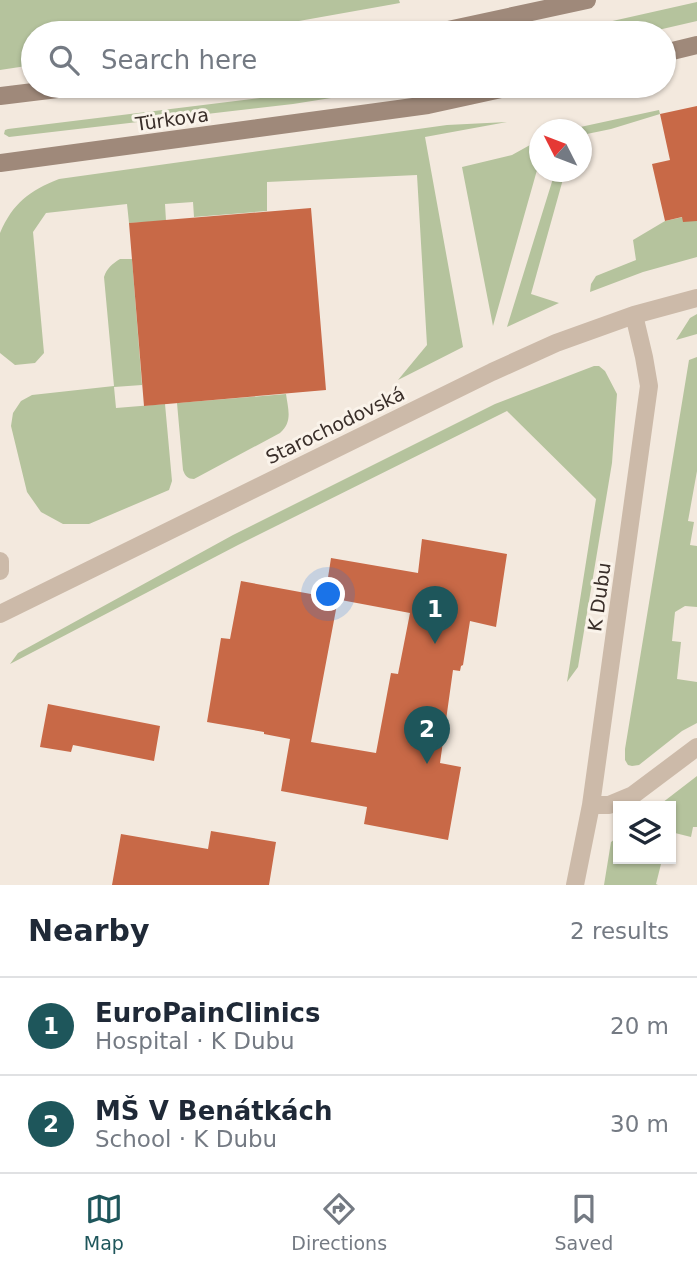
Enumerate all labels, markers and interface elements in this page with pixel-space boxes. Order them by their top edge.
search box [21,21,676,98]
icon: search [45,41,83,79]
text: Search here [101,45,257,75]
street label: Türkova [133,103,210,135]
north arrow [529,119,592,182]
street label: Starochodovská [262,382,408,468]
street label: K Dubu [583,561,615,633]
your location [311,577,345,611]
pin: 1 [412,586,458,644]
pin: 2 [404,706,450,764]
map controls [613,801,676,864]
button: layers [613,801,676,864]
text: Nearby [28,913,150,948]
text: 2 results [570,918,669,944]
text: EuroPainClinics [95,998,321,1028]
text: 1 [43,1013,59,1039]
text: 20 m [610,1013,669,1039]
text: Hospital · K Dubu [95,1028,295,1054]
text: MŠ V Benátkách [95,1096,333,1126]
text: 2 [43,1111,59,1137]
text: 30 m [610,1111,669,1137]
text: School · K Dubu [95,1126,277,1152]
tab: Map [84,1190,124,1254]
tab: Directions [291,1190,387,1254]
tab: Saved [555,1190,613,1254]

